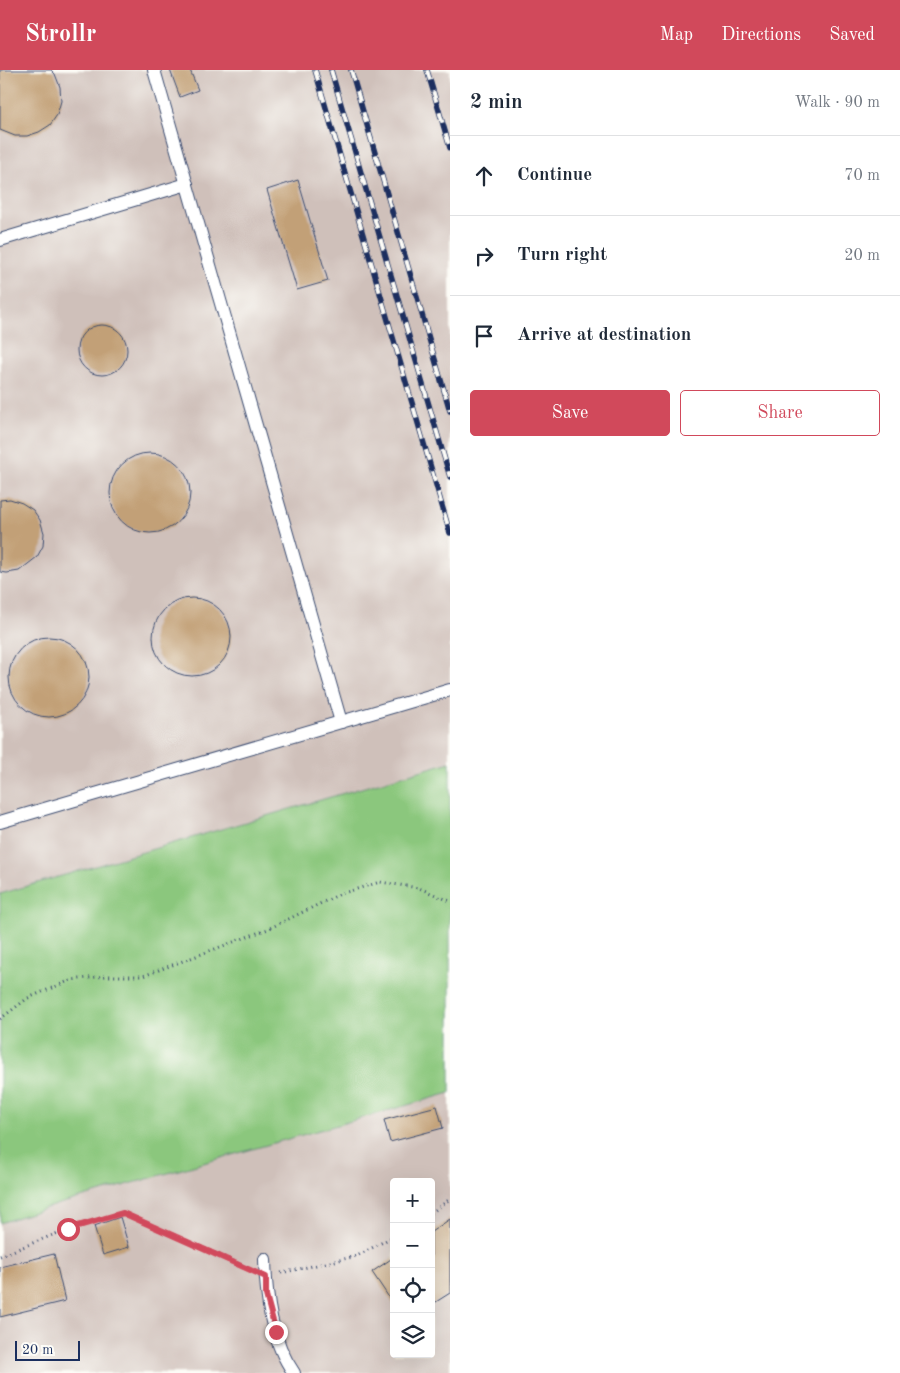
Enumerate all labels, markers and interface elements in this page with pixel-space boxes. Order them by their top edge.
text: Strollr [25,23,96,47]
text: Map [660,26,693,44]
text: Directions [721,26,801,44]
text: Saved [829,26,875,44]
text: 2 min [470,92,523,113]
text: Walk · 90 m [794,95,880,111]
icon: ahead [470,162,498,190]
text: Continue [517,166,592,185]
text: 70 m [844,168,880,184]
icon: right [470,242,498,270]
text: Turn right [517,246,607,265]
text: 20 m [844,248,880,264]
icon: arrive [470,322,498,350]
text: Arrive at destination [517,326,691,345]
button: Save [470,390,670,436]
button: Share [680,390,880,436]
map controls [390,1178,435,1358]
button: + [390,1178,435,1223]
route start [57,1218,80,1241]
button: − [390,1223,435,1268]
button: locate [390,1268,435,1313]
button: layers [390,1313,435,1358]
route end [265,1321,288,1344]
scale bar [15,1338,80,1361]
text: 20 m [22,1343,53,1357]

